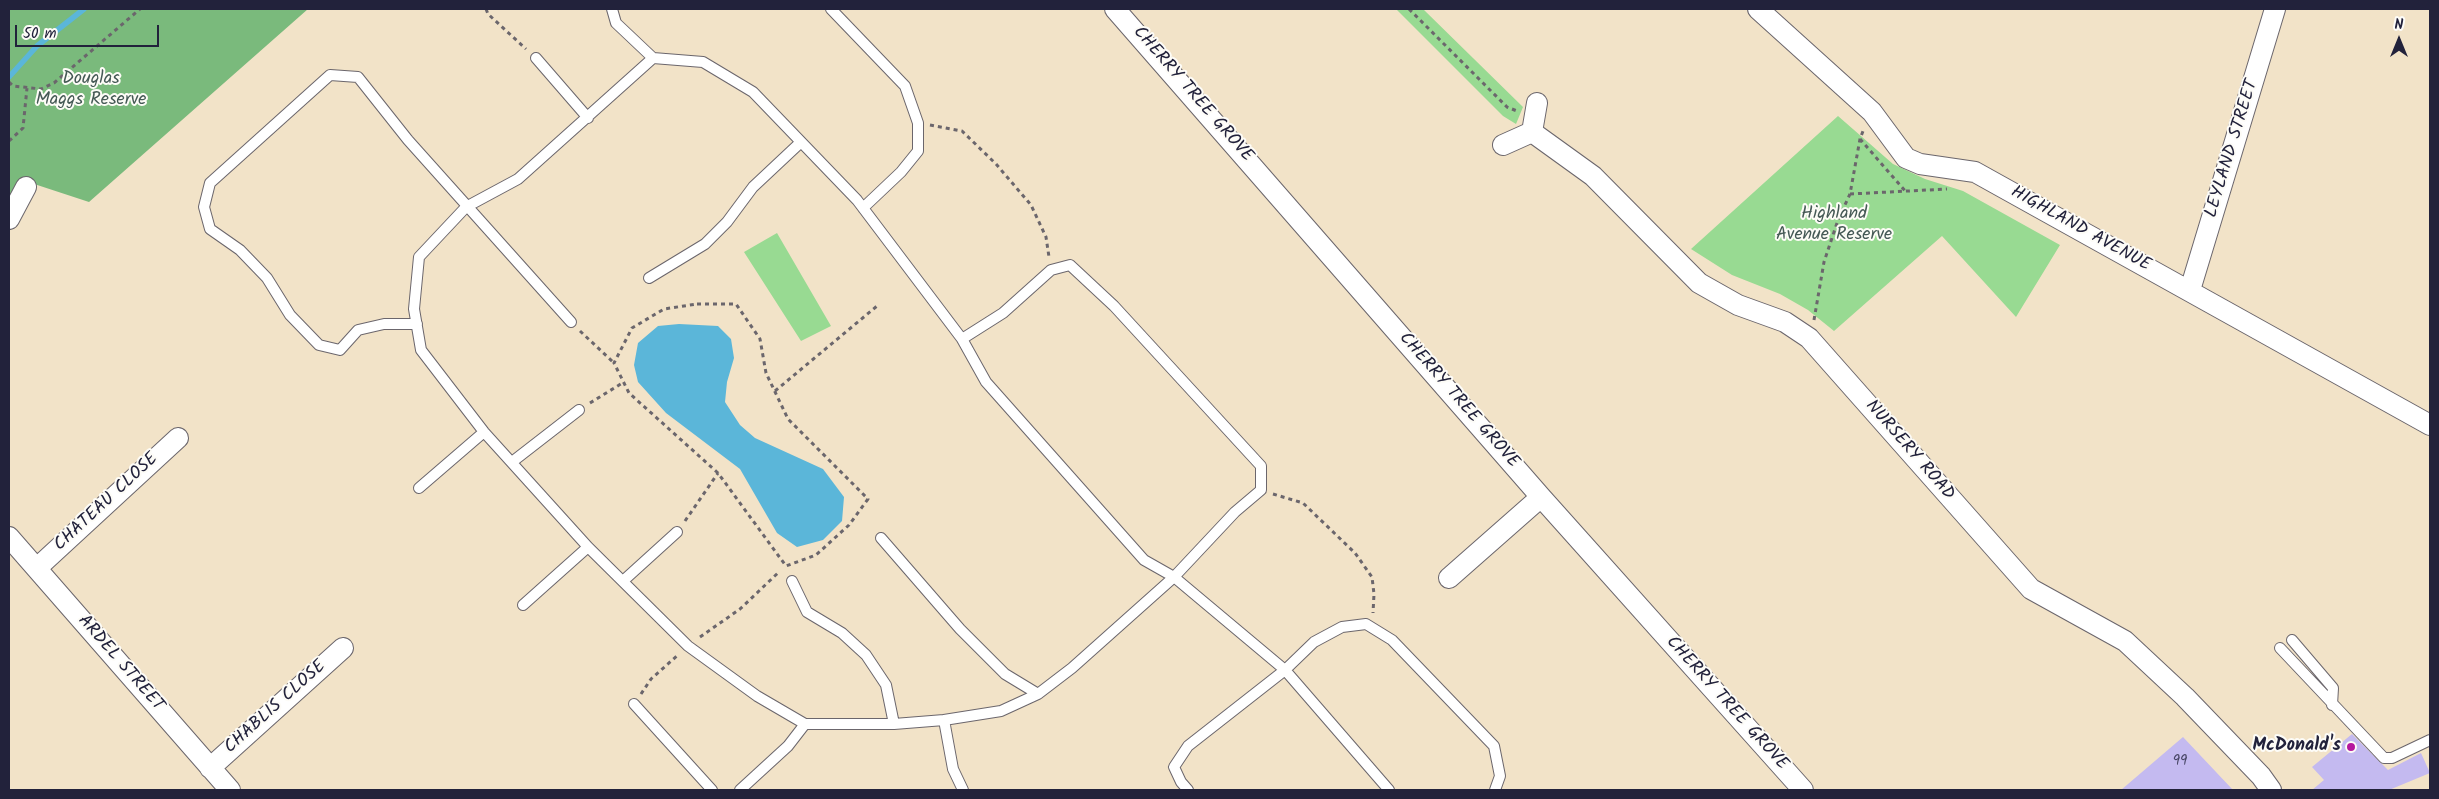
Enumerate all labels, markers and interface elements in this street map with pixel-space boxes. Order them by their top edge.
text: N [2395,14,2403,36]
scale bar [18,15,161,47]
north arrow [2374,15,2424,65]
text: 50 m [23,22,57,46]
street label: CHERRY TREE GROVE [1127,23,1257,167]
park label: Douglas Maggs Reserve [36,69,146,112]
street label: LEYLAND STREET [2202,78,2264,220]
street label: HIGHLAND AVENUE [2006,182,2154,278]
park label: Highland Avenue Reserve [1776,204,1892,246]
street label: CHERRY TREE GROVE [1393,329,1523,473]
street label: NURSERY ROAD [1860,396,1958,506]
street label: CHATEAU CLOSE [50,449,164,557]
street label: ARDEL STREET [72,611,168,717]
street label: CHERRY TREE GROVE [1660,632,1792,776]
street label: CHABLIS CLOSE [221,657,331,759]
place label: McDonald's [2252,736,2341,758]
marker: McDonald's [2345,741,2357,753]
house number: 99 [2173,753,2187,771]

